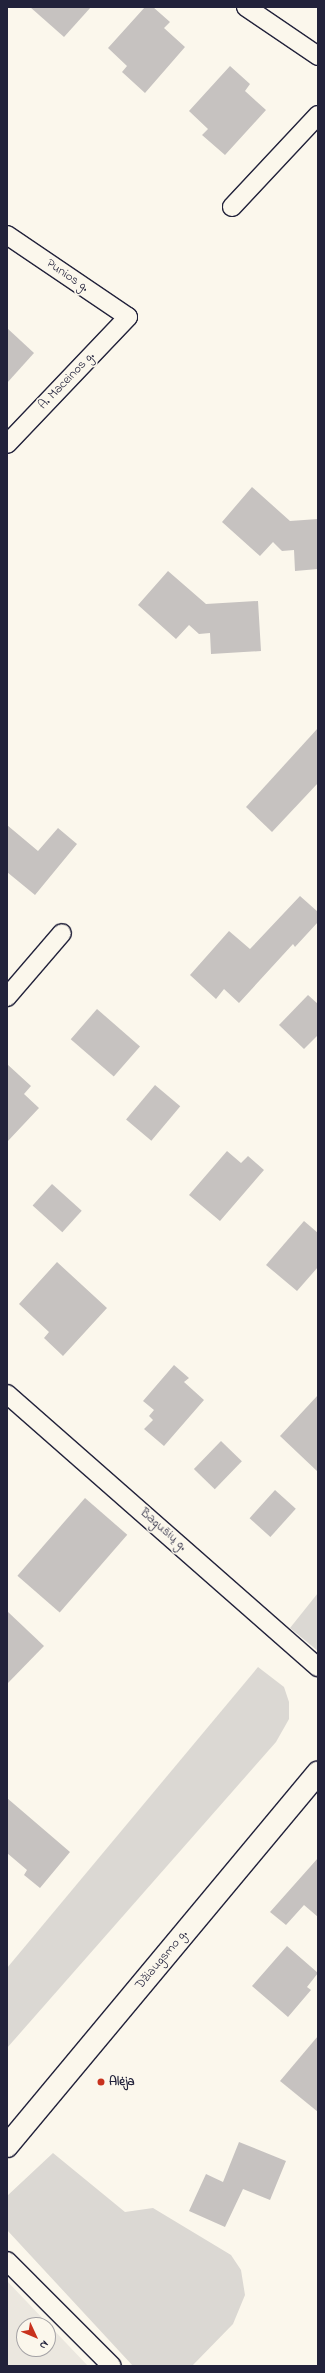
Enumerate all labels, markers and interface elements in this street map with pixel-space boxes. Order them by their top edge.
street label: Punios g. [43,256,91,296]
street label: A. Maceinos g. [36,349,98,413]
street label: Bagušių g. [136,1505,190,1555]
street label: Džiaugsmo g. [133,1927,191,1993]
place label: Alėja [109,2074,135,2090]
marker: Alėja [96,2077,106,2087]
north arrow [16,2317,56,2357]
text: N [36,2336,52,2353]

